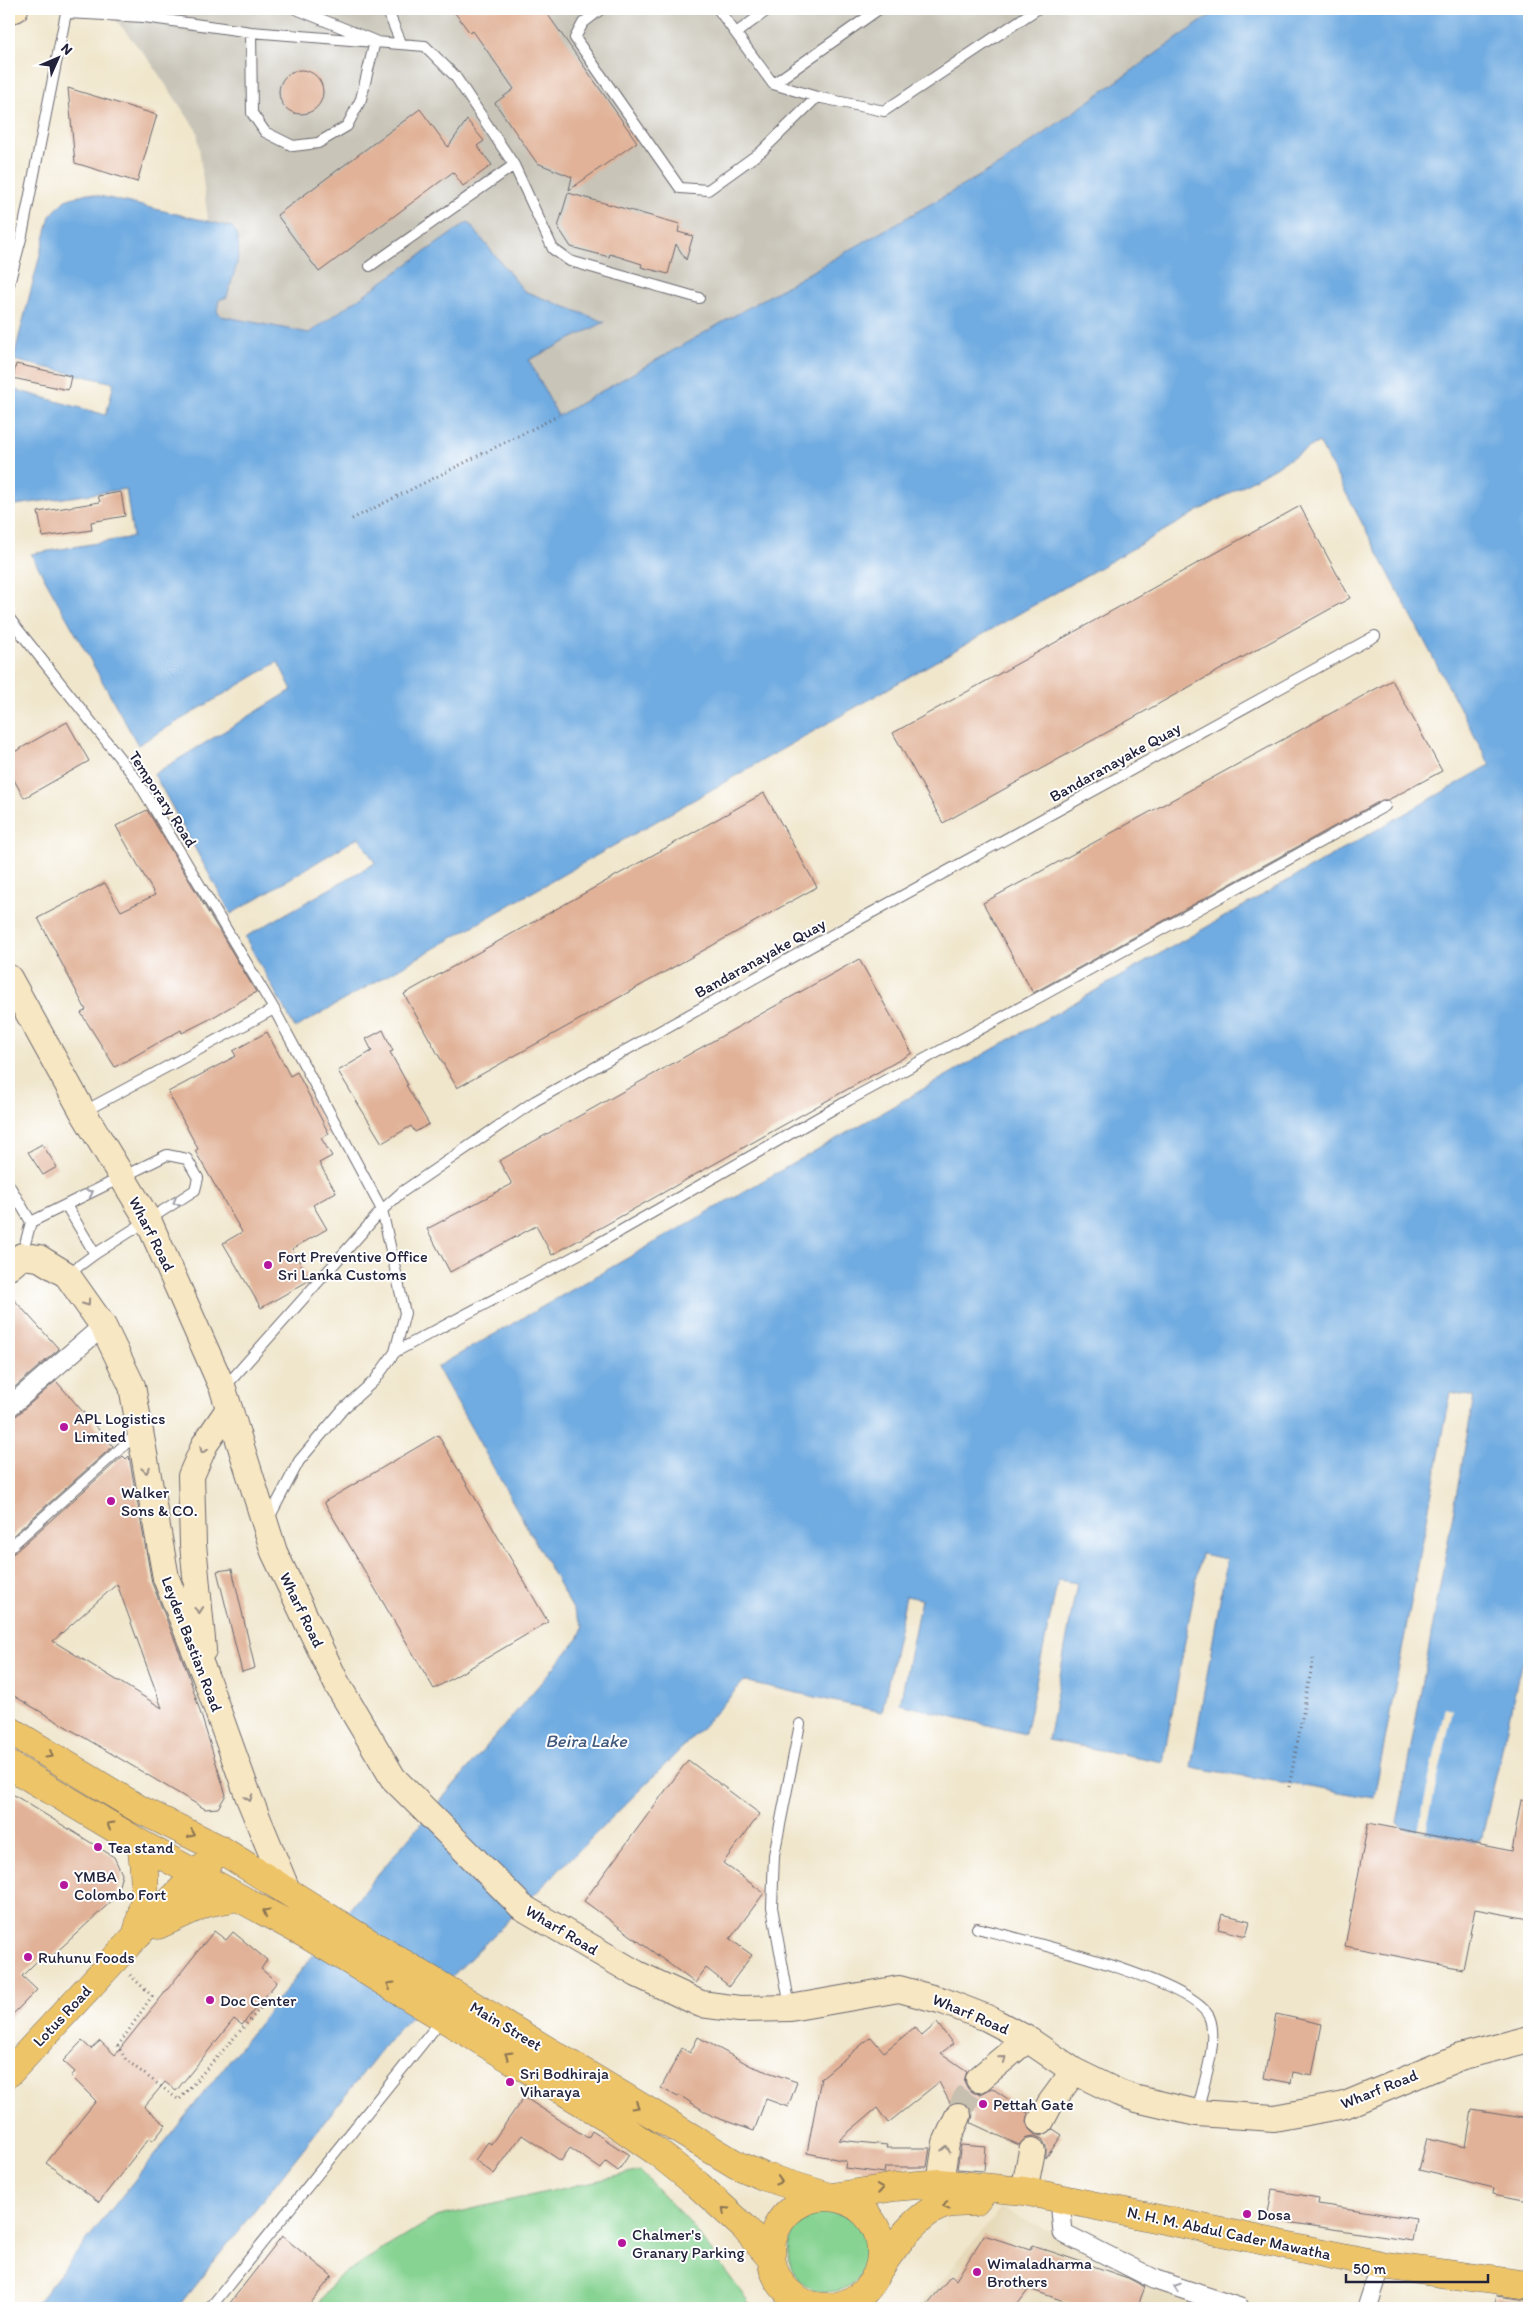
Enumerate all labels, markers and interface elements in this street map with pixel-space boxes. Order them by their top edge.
north arrow [32,32,82,82]
text: N [57,40,76,59]
street label: Bandaranayake Quay [1046,718,1184,806]
street label: Temporary Road [125,747,201,851]
street label: Bandaranayake Quay [691,914,829,1002]
one-way arrow [85,1189,94,1199]
street label: Wharf Road [125,1193,179,1275]
one-way arrow [173,1195,182,1205]
place label: Fort Preventive Office Sri Lanka Customs [278,1247,428,1284]
marker: Fort Preventive Office Sri Lanka Customs [262,1259,274,1271]
one-way arrow [81,1297,90,1306]
place label: APL Logistics Limited [74,1409,165,1446]
marker: APL Logistics Limited [58,1421,70,1433]
one-way arrow [199,1445,209,1454]
one-way arrow [140,1465,150,1474]
place label: Walker Sons & CO. [121,1483,198,1520]
marker: Walker Sons & CO. [105,1495,117,1507]
street label: Wharf Road [276,1569,328,1651]
street label: Leyden Bastian Road [157,1574,227,1714]
one-way arrow [194,1606,205,1614]
water label: Beira Lake [545,1730,628,1752]
one-way arrow [45,1749,54,1758]
one-way arrow [243,1793,253,1802]
one-way arrow [107,1821,116,1831]
one-way arrow [187,1828,196,1839]
place label: Tea stand [108,1838,174,1857]
marker: Tea stand [92,1841,104,1853]
place label: YMBA Colombo Fort [74,1867,166,1904]
marker: YMBA Colombo Fort [58,1879,70,1891]
street label: Wharf Road [522,1901,602,1959]
one-way arrow [263,1908,272,1918]
place label: Ruhunu Foods [38,1948,135,1967]
marker: Ruhunu Foods [22,1951,34,1963]
street label: Lotus Road [29,1981,95,2051]
one-way arrow [386,1981,395,1991]
street label: Wharf Road [930,1989,1012,2039]
place label: Doc Center [220,1991,297,2010]
marker: Doc Center [204,1994,216,2006]
street label: Main Street [467,1997,545,2055]
one-way arrow [504,2052,513,2062]
one-way arrow [997,2056,1006,2065]
place label: Sri Bodhiraja Viharaya [520,2064,609,2101]
street label: Wharf Road [1338,2065,1420,2113]
marker: Sri Bodhiraja Viharaya [504,2076,516,2088]
place label: Pettah Gate [993,2095,1074,2114]
marker: Pettah Gate [977,2098,989,2110]
one-way arrow [630,2099,639,2109]
one-way arrow [940,2144,950,2153]
one-way arrow [774,2176,783,2186]
one-way arrow [876,2185,885,2195]
one-way arrow [942,2200,950,2211]
street label: N. H. M. Abdul Cader Mawatha [1125,2202,1333,2264]
place label: Dosa [1257,2205,1291,2224]
one-way arrow [722,2207,731,2216]
marker: Dosa [1241,2208,1253,2220]
place label: Chalmer's Granary Parking [632,2225,745,2262]
marker: Chalmer's Granary Parking [616,2237,628,2249]
scale bar [1346,2252,1488,2284]
place label: Wimaladharma Brothers [987,2254,1092,2291]
text: 50 m [1353,2260,1386,2278]
marker: Wimaladharma Brothers [971,2266,983,2278]
one-way arrow [1173,2283,1182,2293]

